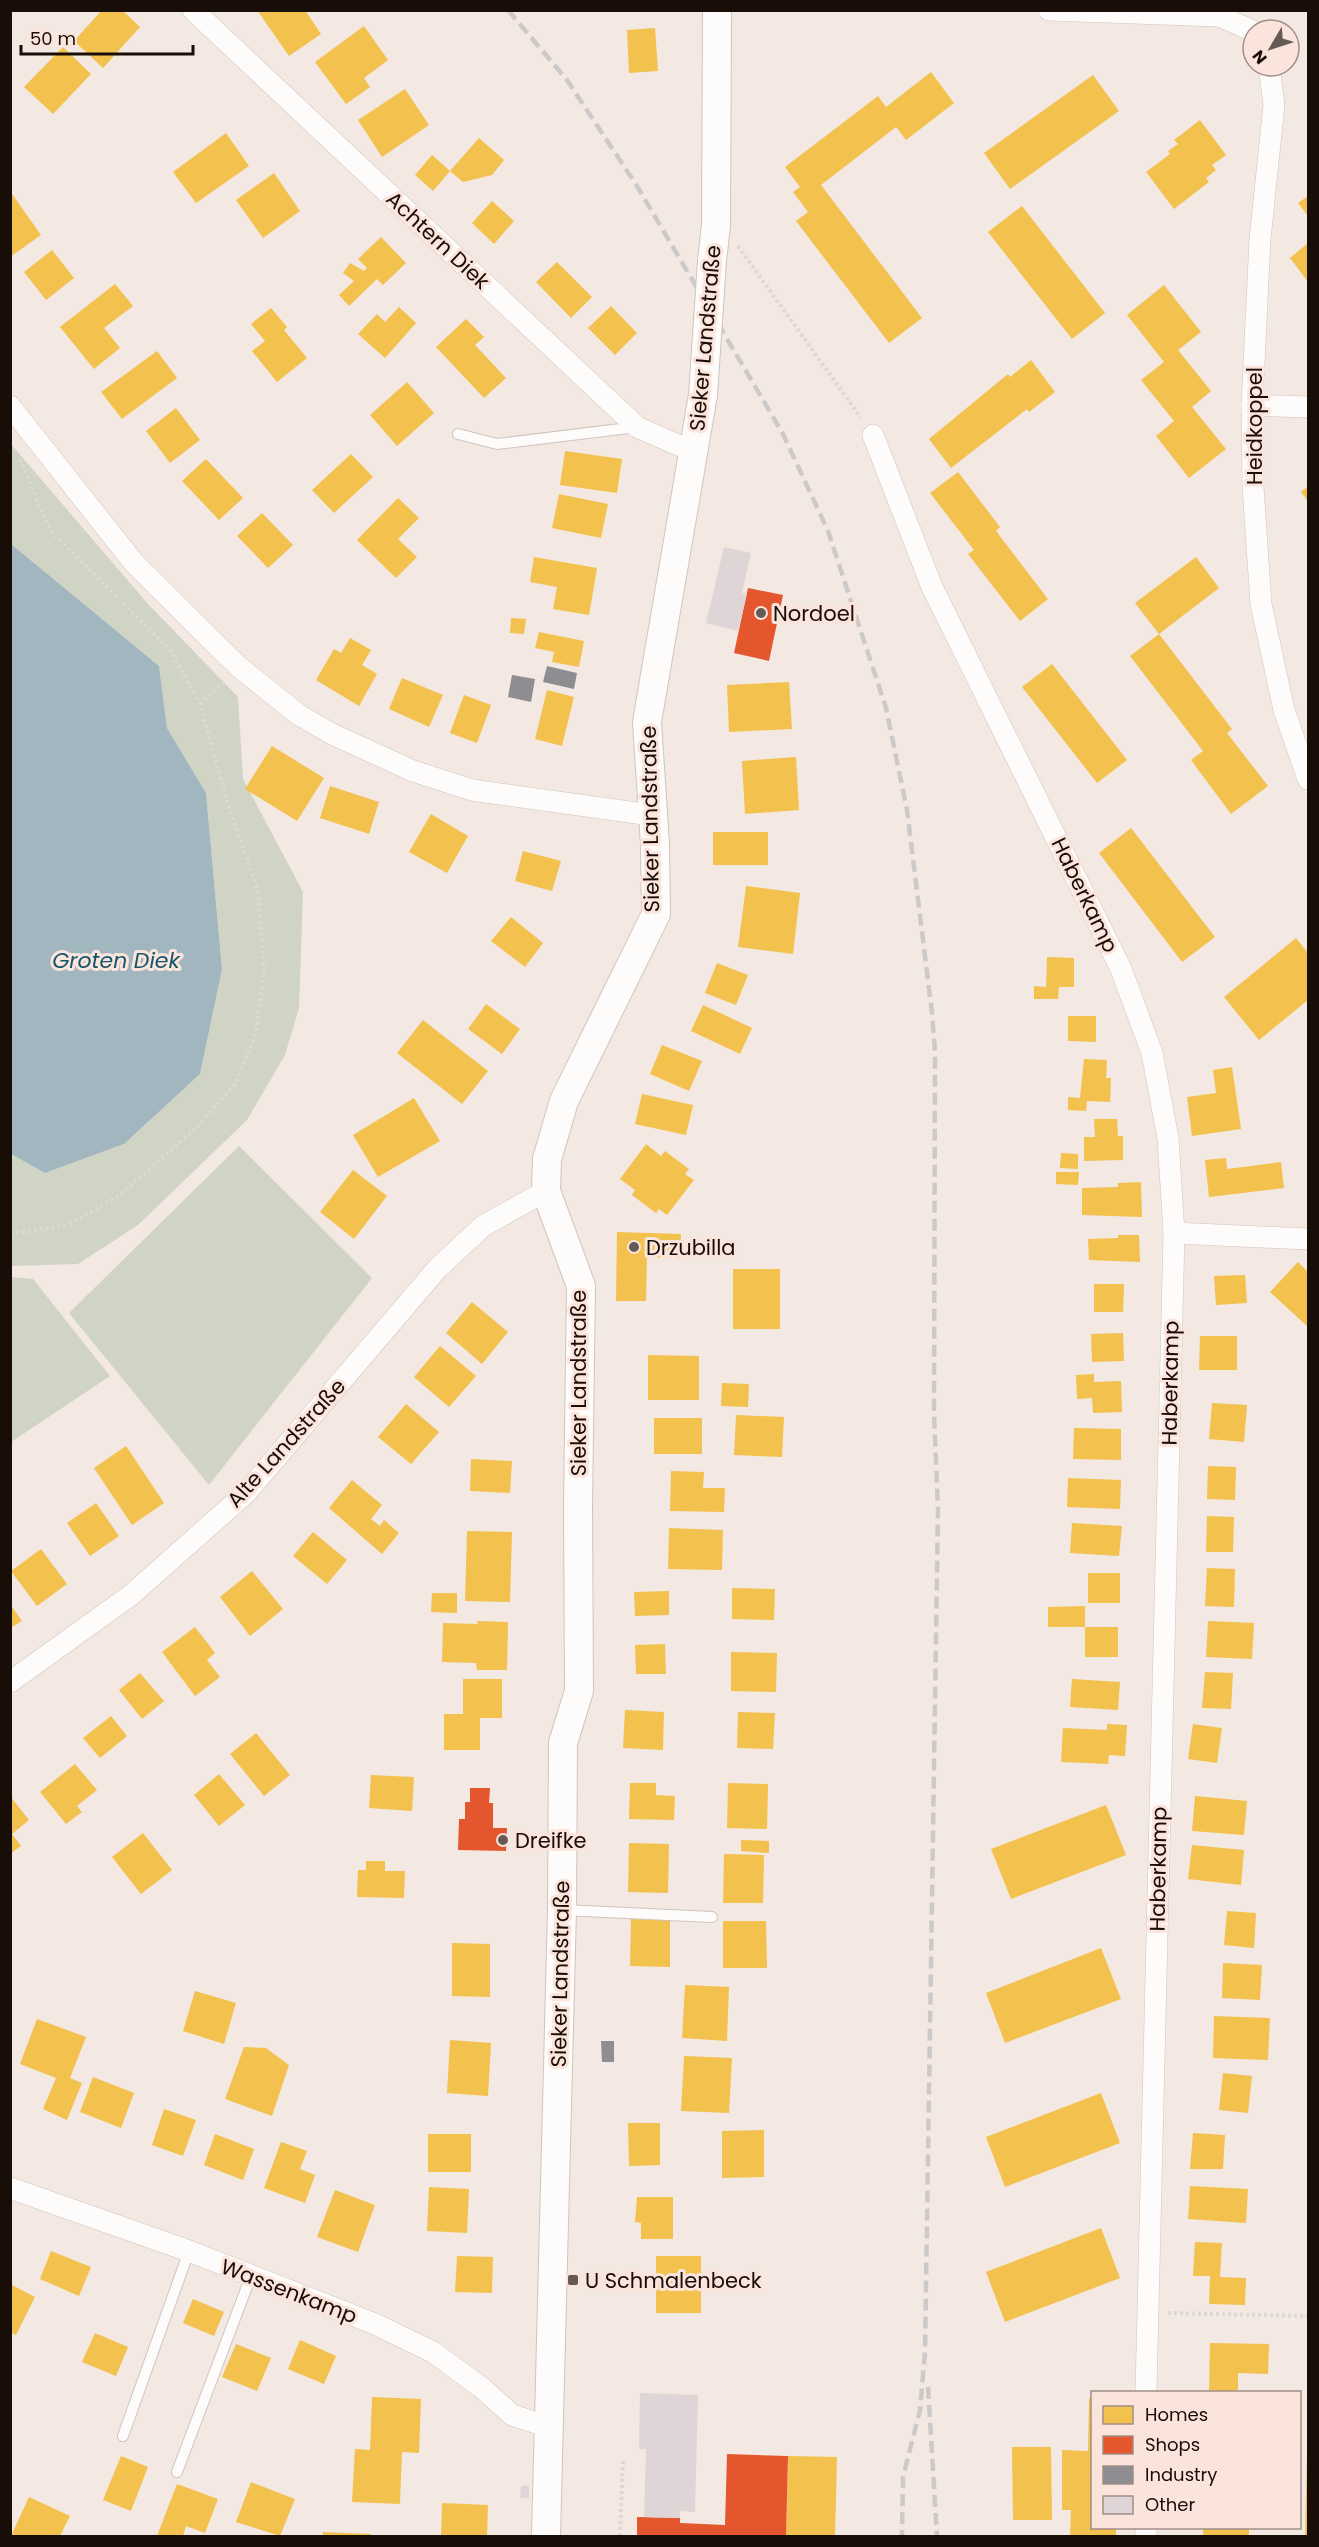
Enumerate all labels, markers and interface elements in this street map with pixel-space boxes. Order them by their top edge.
scale bar [21,18,194,56]
north arrow [1241,18,1301,78]
text: 50 m [30,26,76,51]
text: N [1247,45,1272,69]
street label: Achtern Diek [380,184,496,296]
street label: Sieker Landstraße [682,244,728,432]
street label: Heidkoppel [1240,367,1269,485]
place label: Nordoel [773,599,855,628]
marker: Nordoel [754,606,768,620]
street label: Sieker Landstraße [634,725,666,913]
street label: Haberkamp [1045,833,1125,957]
water label: Groten Diek [52,945,181,976]
place label: Drzubilla [646,1233,736,1262]
marker: Drzubilla [627,1240,641,1254]
street label: Sieker Landstraße [564,1290,593,1476]
street label: Haberkamp [1154,1320,1186,1446]
street label: Alte Landstraße [220,1372,352,1514]
street label: Haberkamp [1142,1806,1174,1932]
place label: Dreifke [515,1826,587,1855]
marker: Dreifke [496,1833,510,1847]
street label: Sieker Landstraße [544,1880,576,2068]
street label: Wassenkamp [217,2252,361,2330]
place label: U Schmalenbeck [585,2266,762,2295]
marker: U Schmalenbeck [566,2273,580,2287]
legend [1091,2391,1301,2529]
text: Homes [1145,2402,1208,2427]
text: Shops [1145,2432,1200,2457]
text: Industry [1145,2462,1217,2487]
text: Other [1145,2492,1195,2517]

